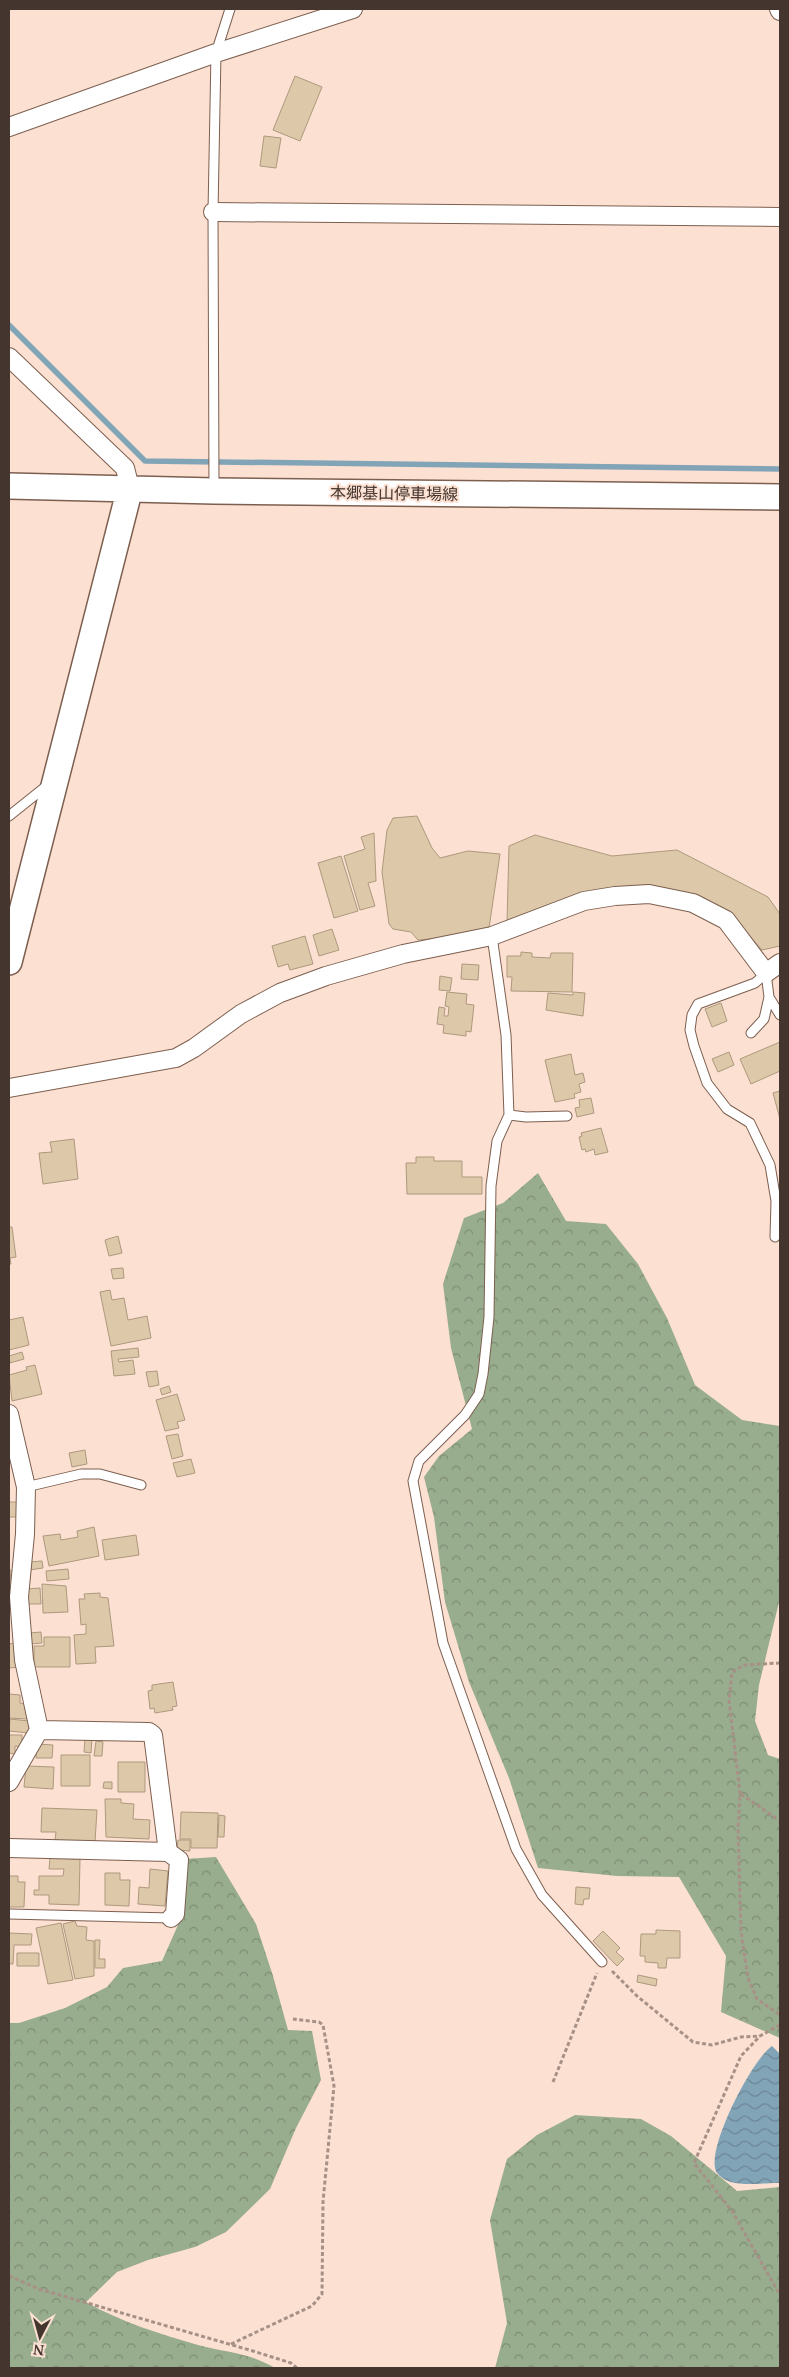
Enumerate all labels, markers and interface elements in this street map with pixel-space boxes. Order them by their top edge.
street label: 本郷基山停車場線 [330,481,458,505]
north arrow [15,2312,65,2362]
text: N [32,2340,45,2360]

